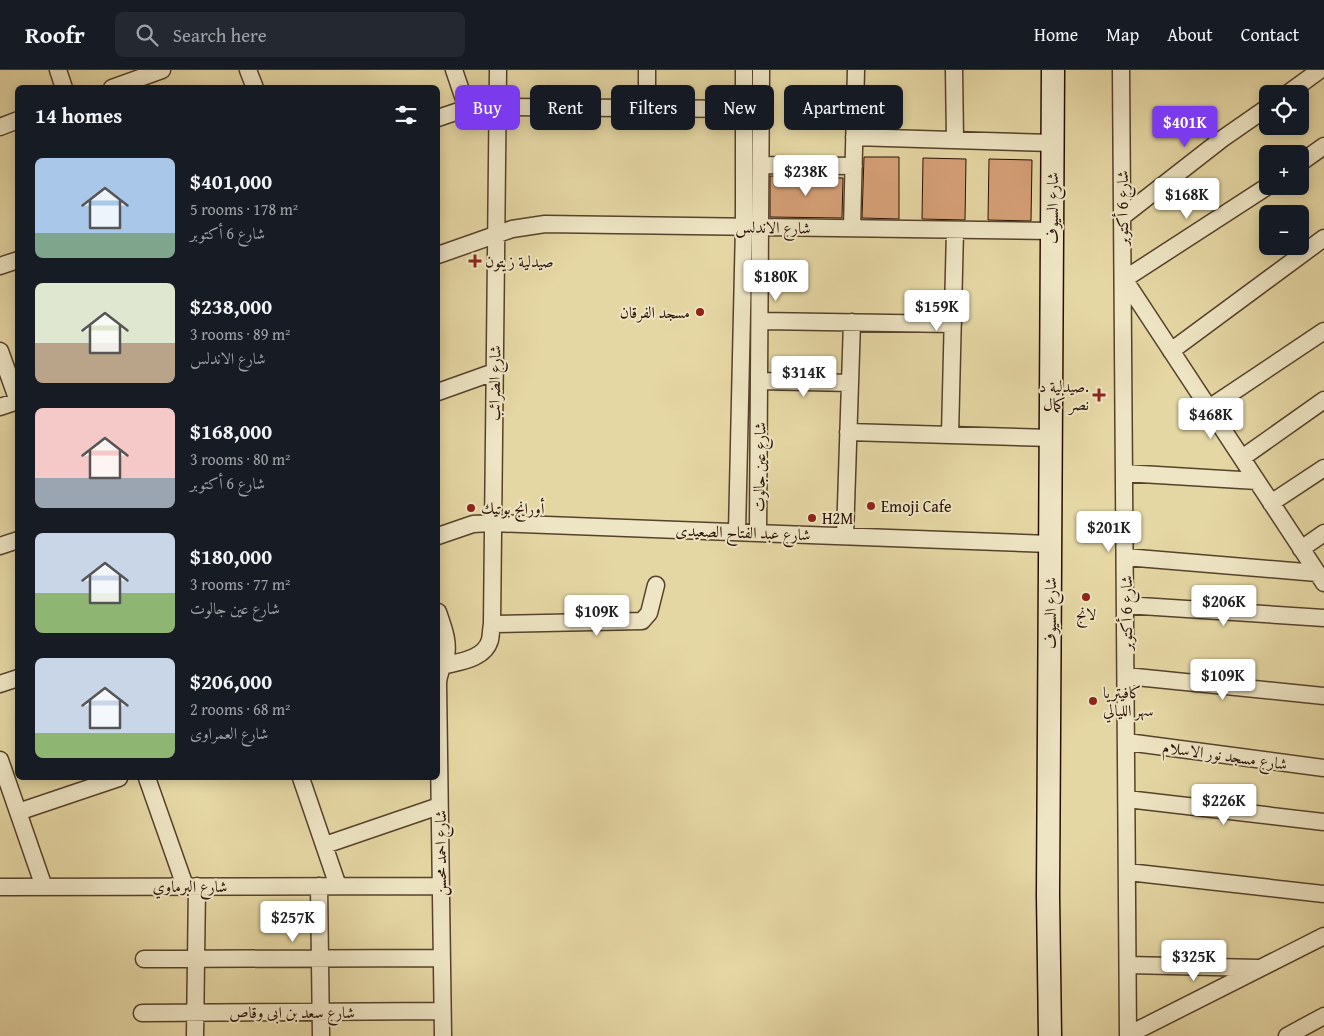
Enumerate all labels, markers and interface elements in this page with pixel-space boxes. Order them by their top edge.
search box [115,12,465,57]
text: Roofr [25,17,85,52]
icon: search [133,21,161,49]
text: Search here [173,21,267,49]
text: Home [1034,21,1078,48]
text: Map [1106,21,1139,48]
text: About [1167,21,1213,48]
text: Contact [1241,21,1299,48]
chip: Buy [455,85,520,130]
chip: Rent [530,85,601,130]
chip: Filters [611,85,695,130]
chip: New [705,85,774,130]
chip: Apartment [784,85,903,130]
map controls [1259,85,1309,255]
button: locate [1259,85,1309,135]
text: 14 homes [35,100,122,131]
icon: filters [392,101,420,129]
pin: $401K [1150,106,1220,148]
text: $401K [1163,110,1207,134]
button: + [1259,145,1309,195]
pin: $238K [771,154,841,197]
text: $238K [784,159,828,183]
text: $401,000 [190,166,272,197]
street label: شارع 6 أكتوبر [1110,170,1136,248]
street label: شارع السيوف [1040,172,1066,244]
icon: home [75,178,135,238]
pin: $168K [1152,178,1222,220]
text: $168K [1165,182,1209,206]
text: 5 rooms · 178 m² [190,197,298,221]
button: − [1259,205,1309,255]
street label: شارع الاندلس [735,214,811,242]
text: شارع 6 أكتوبر [190,221,265,245]
place label: صيدلية زيتون [485,249,554,273]
marker: صيدلية زيتون [469,255,481,267]
pin: $180K [741,260,811,302]
text: $180K [754,264,798,288]
pin: $159K [902,290,972,332]
text: $238,000 [190,291,272,322]
text: $159K [915,294,959,318]
place label: مسجد الفرقان [620,300,690,324]
icon: home [75,303,135,363]
marker: مسجد الفرقان [694,306,706,318]
text: 3 rooms · 89 m² [190,322,290,346]
street label: شارع الضرائب [481,345,509,421]
text: شارع الاندلس [190,346,266,370]
pin: $314K [769,356,839,398]
text: $314K [782,360,826,384]
place label: صيدلية د. نصر كمال [1039,374,1089,416]
marker: صيدلية د. نصر كمال [1093,389,1105,401]
pin: $468K [1176,398,1246,440]
text: $468K [1189,402,1233,426]
text: $168,000 [190,416,272,447]
street label: شارع عين جالوت [746,422,774,512]
icon: home [75,428,135,488]
text: 3 rooms · 80 m² [190,447,290,471]
text: شارع 6 أكتوبر [190,471,265,495]
place label: Emoji Cafe [881,494,952,518]
place label: أورانج بوتيك [481,496,545,522]
marker: Emoji Cafe [865,500,877,512]
marker: أورانج بوتيك [465,502,477,514]
place label: H2M [822,506,853,530]
pin: $201K [1074,510,1144,553]
marker: H2M [806,512,818,524]
text: $201K [1087,515,1131,539]
street label: شارع عبد الفتاح الصعيدى [675,518,811,549]
text: $180,000 [190,541,272,572]
icon: home [75,553,135,613]
text: 3 rooms · 77 m² [190,572,290,596]
street label: شارع 6 أكتوبر [1114,575,1140,653]
street label: شارع السيوف [1038,577,1064,649]
pin: $206K [1189,584,1259,627]
text: $206K [1202,589,1246,613]
marker: لانج [1080,591,1092,603]
pin: $109K [562,594,632,637]
text: شارع عين جالوت [190,596,280,620]
text: $109K [575,599,619,623]
place label: لانج [1076,602,1096,628]
pin: $109K [1188,658,1258,701]
text: $109K [1201,663,1245,687]
text: $206,000 [190,666,272,697]
icon: home [75,678,135,738]
place label: كافيتريا سهر الليالي [1103,680,1153,723]
marker: كافيتريا سهر الليالي [1087,695,1099,707]
text: 2 rooms · 68 m² [190,697,290,721]
text: شارع العمراوى [190,721,268,745]
street label: شارع مسجد نور الاسلام [1161,734,1289,779]
pin: $226K [1189,784,1259,826]
text: $226K [1202,788,1246,812]
street label: شارع احمد محسن [428,810,454,896]
street label: شارع البرماوي [153,874,227,900]
pin: $257K [258,900,328,943]
text: $257K [271,905,315,929]
pin: $325K [1159,940,1229,982]
text: $325K [1172,944,1216,968]
street label: شارع سعد بن ابى وقاص [229,1000,355,1026]

